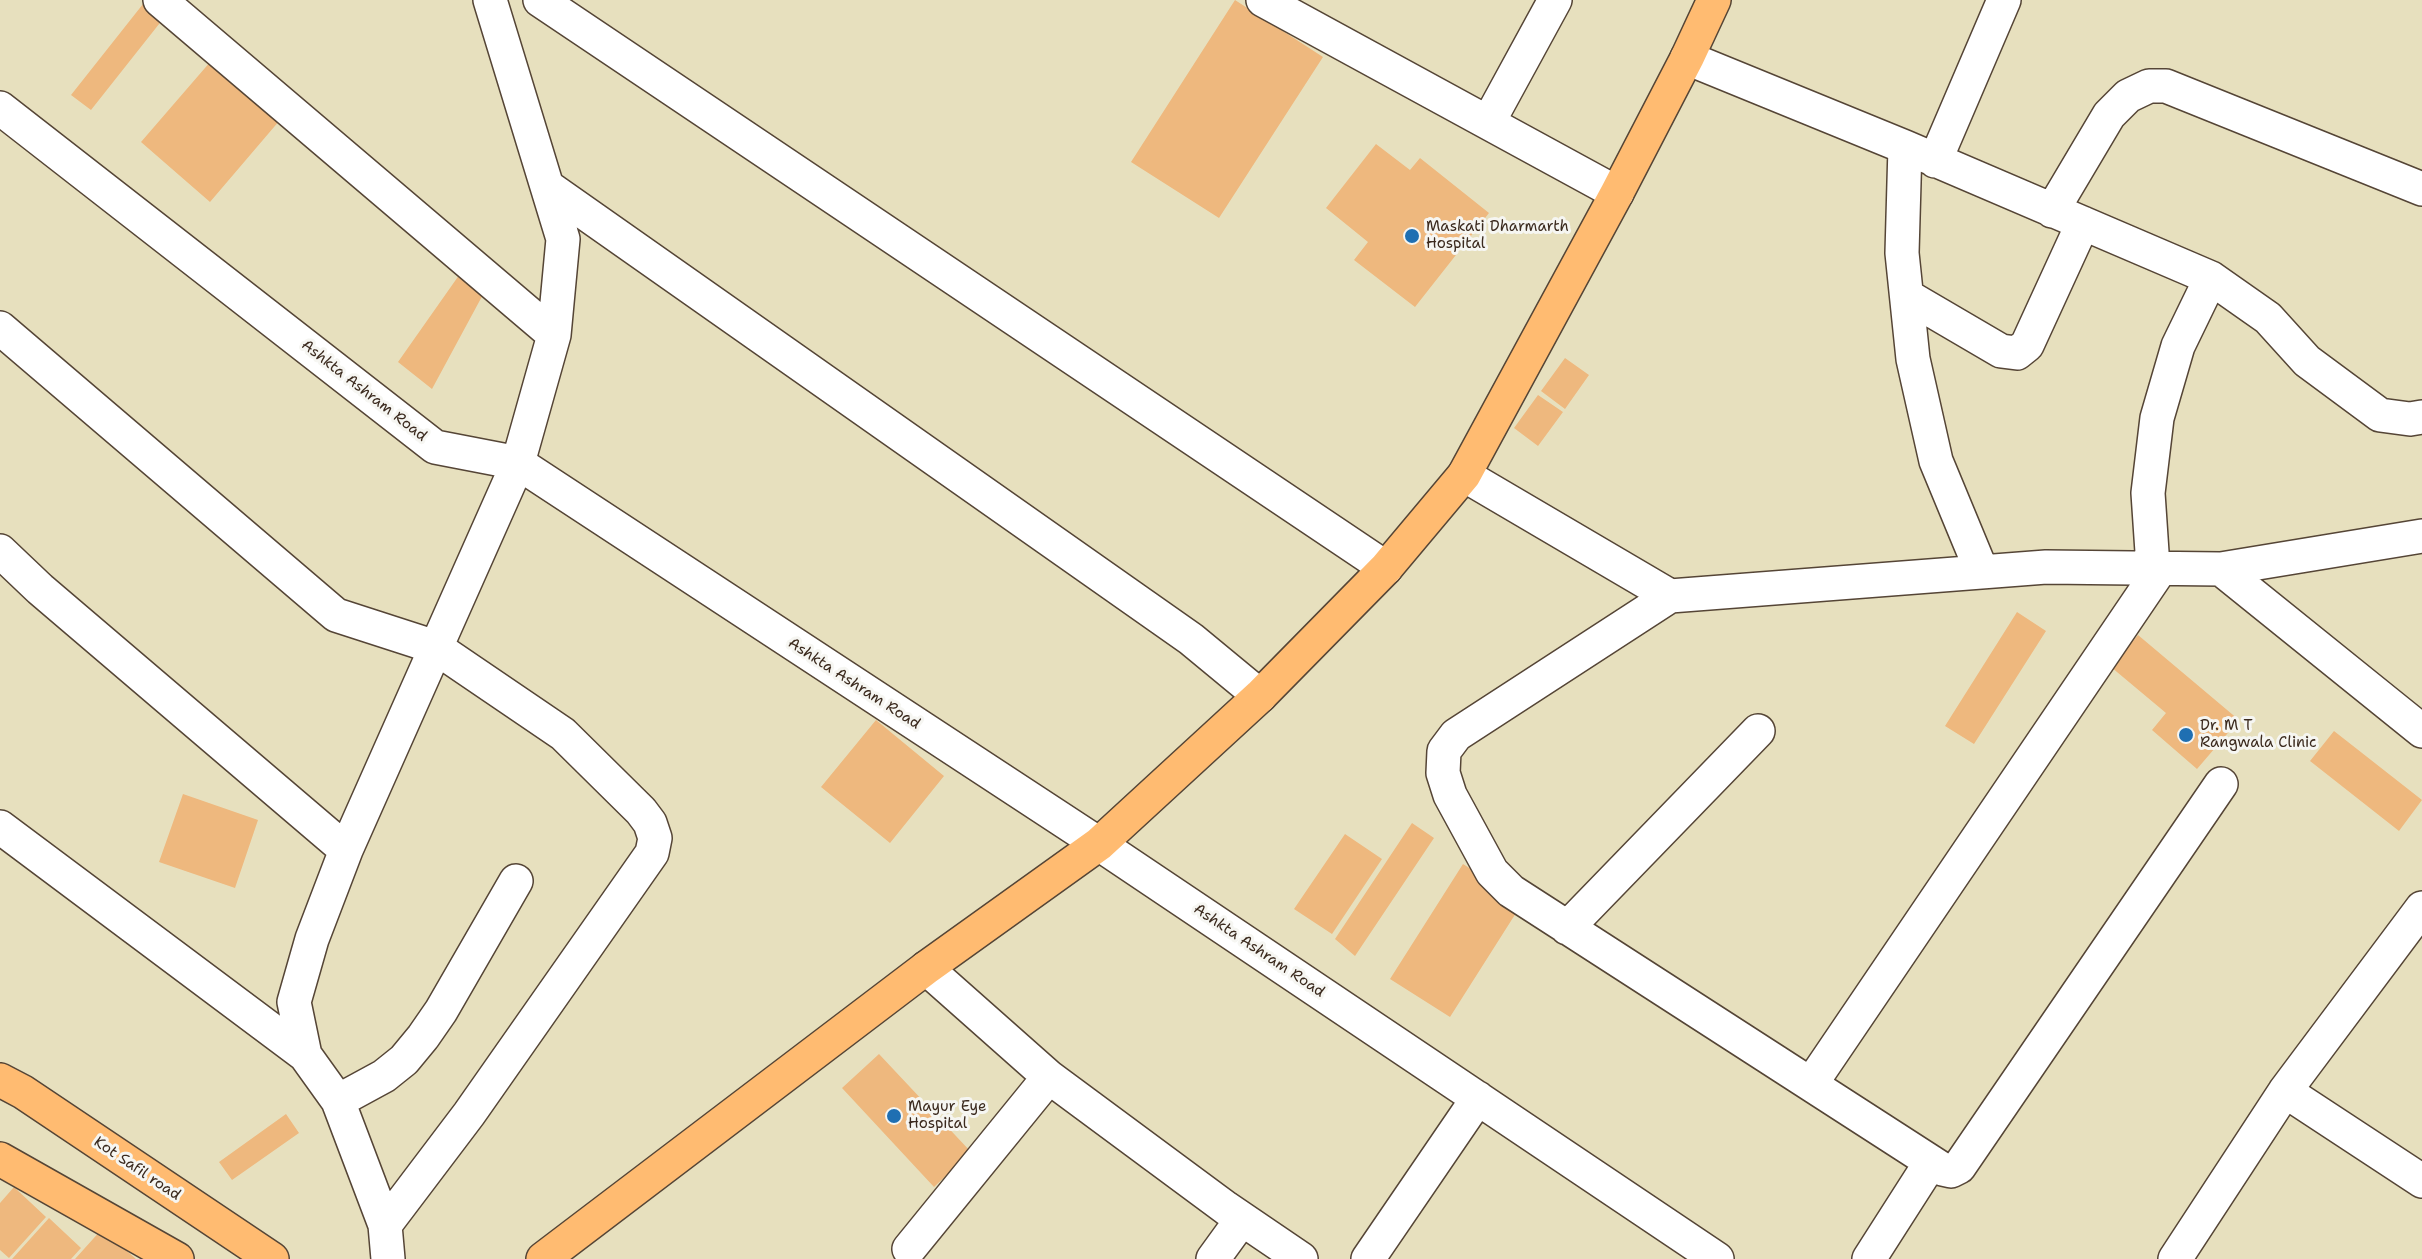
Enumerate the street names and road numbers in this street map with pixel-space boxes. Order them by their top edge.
street label: Ashkta Ashram Road [298,336,430,446]
street label: Ashkta Ashram Road [784,634,924,734]
street label: Ashkta Ashram Road [1190,900,1328,1002]
street label: Kot Safil road [90,1133,184,1205]

